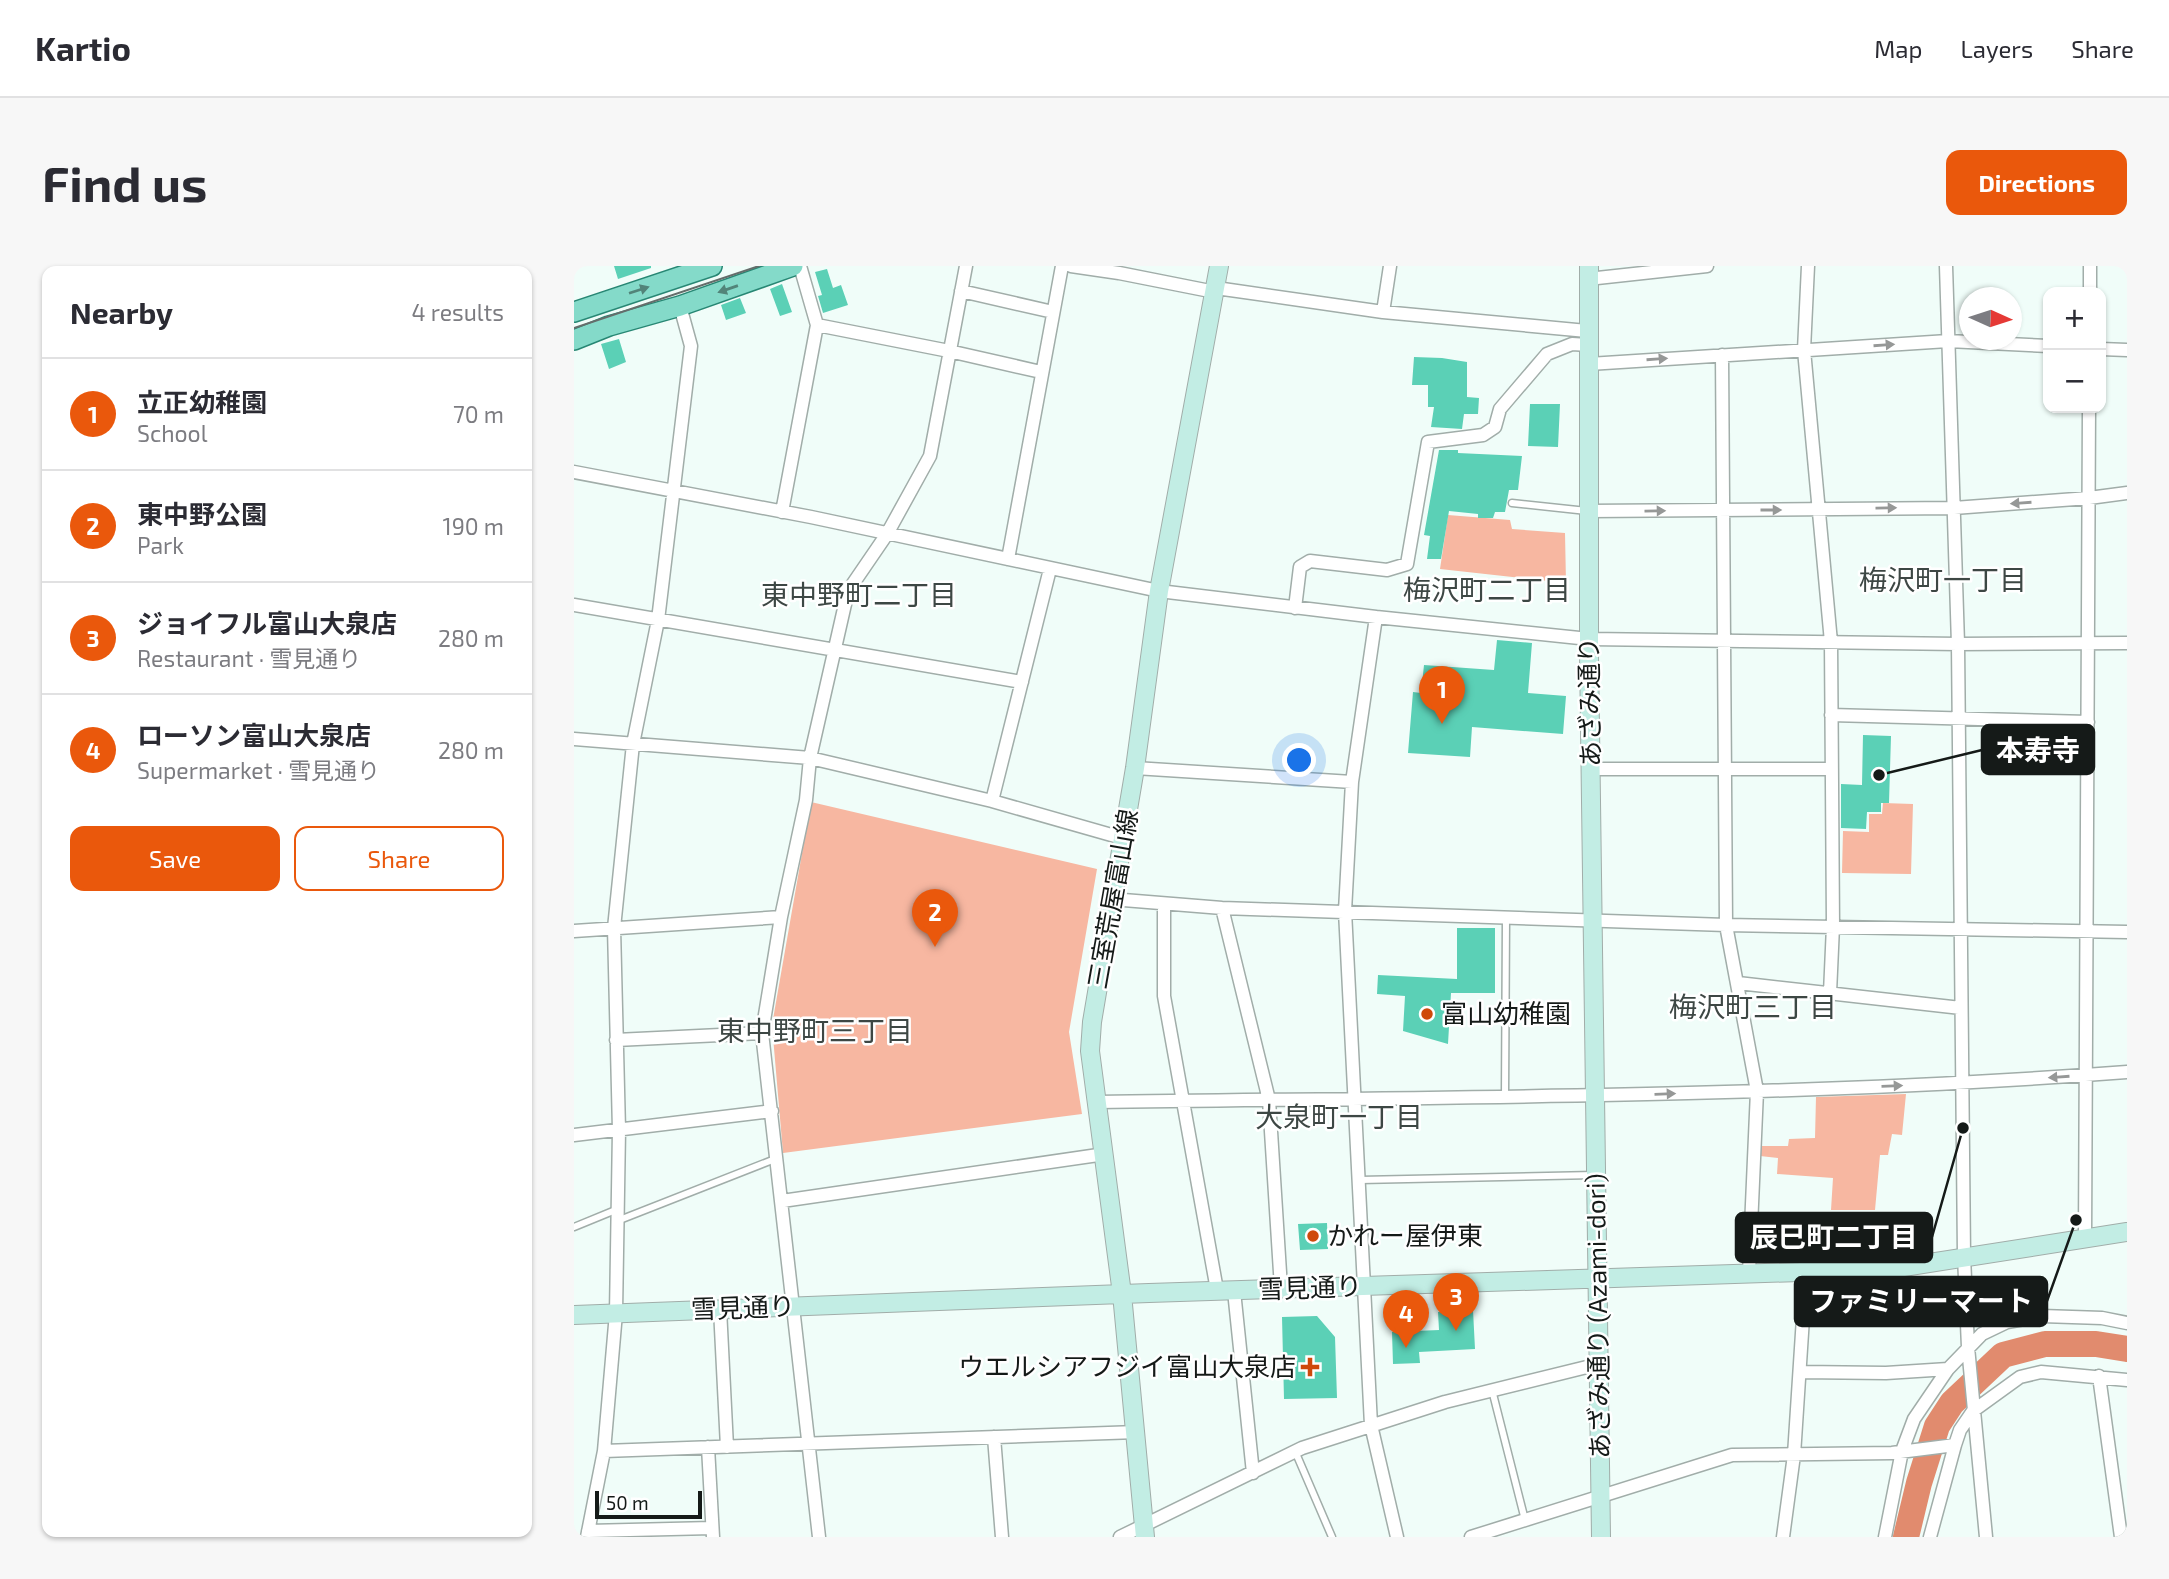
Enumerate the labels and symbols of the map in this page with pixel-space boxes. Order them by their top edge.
one-way arrow [718,284,739,295]
one-way arrow [628,285,649,295]
north arrow [1959,287,2022,350]
one-way arrow [1873,339,1895,350]
one-way arrow [1646,354,1668,365]
one-way arrow [2010,498,2032,509]
one-way arrow [1876,502,1898,514]
one-way arrow [1760,504,1782,516]
one-way arrow [1645,505,1667,517]
district label: 梅沢町一丁目 [1859,562,2027,596]
district label: 梅沢町二丁目 [1403,572,1571,606]
district label: 東中野町二丁目 [761,577,957,611]
street label: あざみ通り [1572,637,1605,767]
pin: 1 [1419,666,1465,724]
callout: 本寿寺 [1982,725,2094,774]
text: 本寿寺 [1996,732,2080,766]
your location [1282,743,1316,777]
street label: 三室荒屋富山線 [1080,806,1143,991]
pin: 2 [912,889,958,947]
district label: 梅沢町三丁目 [1669,989,1837,1023]
place label: 富山幼稚園 [1441,997,1571,1028]
marker: 富山幼稚園 [1419,1006,1435,1022]
district label: 東中野町三丁目 [717,1013,913,1047]
one-way arrow [2048,1072,2070,1083]
one-way arrow [1881,1080,1903,1091]
one-way arrow [1654,1088,1676,1099]
district label: 大泉町一丁目 [1255,1099,1423,1133]
street label: あざみ通り (Azami-dori) [1579,1173,1614,1459]
callout: 辰巳町二丁目 [1736,1213,1932,1262]
place label: かれー屋伊東 [1327,1219,1483,1250]
text: 辰巳町二丁目 [1750,1219,1918,1253]
marker: かれー屋伊東 [1305,1228,1321,1244]
street label: 雪見通り [1257,1269,1362,1304]
pin: 3 [1433,1273,1479,1331]
callout: ファミリーマート [1795,1277,2047,1326]
text: ファミリーマート [1809,1283,2033,1317]
street label: 雪見通り [690,1289,795,1324]
pin: 4 [1383,1290,1429,1348]
place label: ウエルシアフジイ富山大泉店 [958,1350,1296,1381]
marker: ウエルシアフジイ富山大泉店 [1302,1359,1318,1375]
scale bar [595,1488,702,1520]

